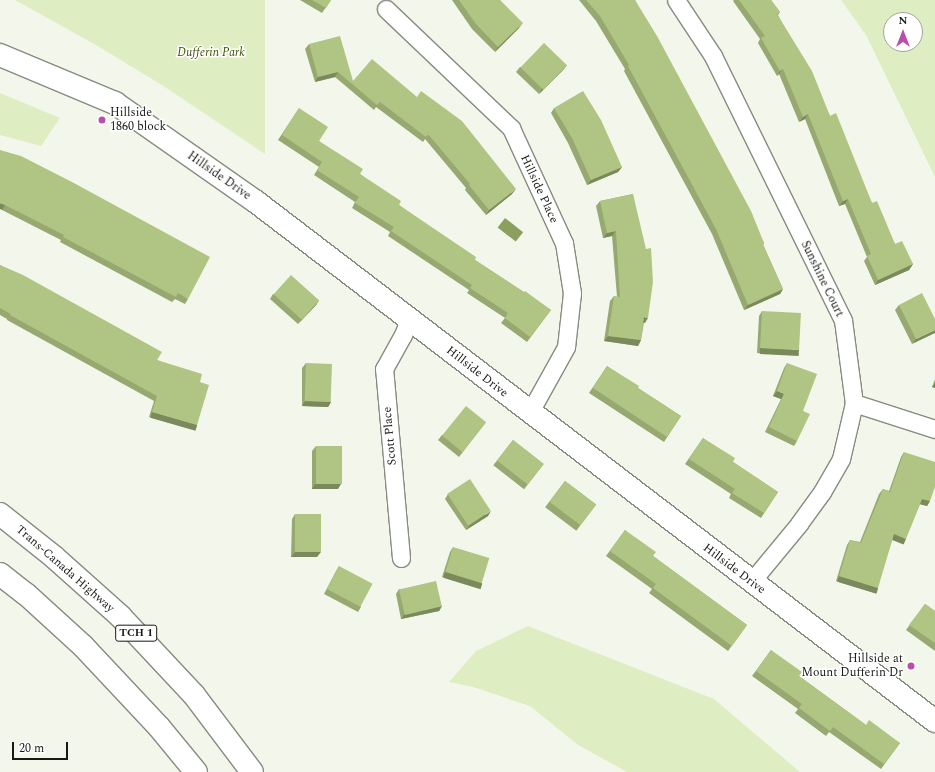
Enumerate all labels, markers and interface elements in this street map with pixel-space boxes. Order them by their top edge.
north arrow [883,12,923,52]
text: N [899,12,907,29]
park label: Dufferin Park [177,46,245,60]
place label: Hillside 1860 block [110,106,166,134]
marker: Hillside 1860 block [97,115,107,125]
street label: Hillside Drive [184,149,254,203]
street label: Hillside Place [517,153,561,225]
street label: Sunshine Court [797,239,847,319]
street label: Hillside Drive [443,343,511,401]
street label: Scott Place [380,406,400,466]
street label: Trans-Canada Highway [13,522,117,616]
street label: Hillside Drive [700,541,768,597]
road number: TCH 1 [115,624,157,642]
place label: Hillside at Mount Dufferin Dr [801,652,903,680]
marker: Hillside at Mount Dufferin Dr [906,661,916,671]
scale bar [14,734,70,760]
text: 20 m [19,739,44,758]

